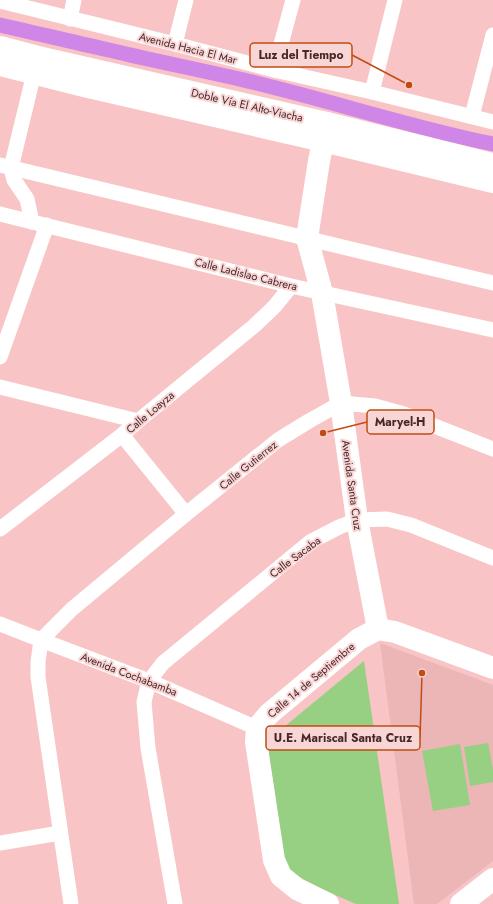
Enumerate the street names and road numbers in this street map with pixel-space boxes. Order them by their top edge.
street label: Avenida Hacia El Mar [137,28,239,68]
street label: Doble Vía El Alto-Viacha [190,84,304,126]
street label: Calle Ladislao Cabrera [193,254,299,294]
street label: Calle Loayza [122,387,178,437]
street label: Calle Gutierrez [216,437,280,493]
street label: Avenida Santa Cruz [338,439,366,531]
street label: Calle Sacaba [266,532,324,582]
street label: Calle 14 de Septiembre [264,638,359,721]
street label: Avenida Cochabamba [78,648,180,700]

